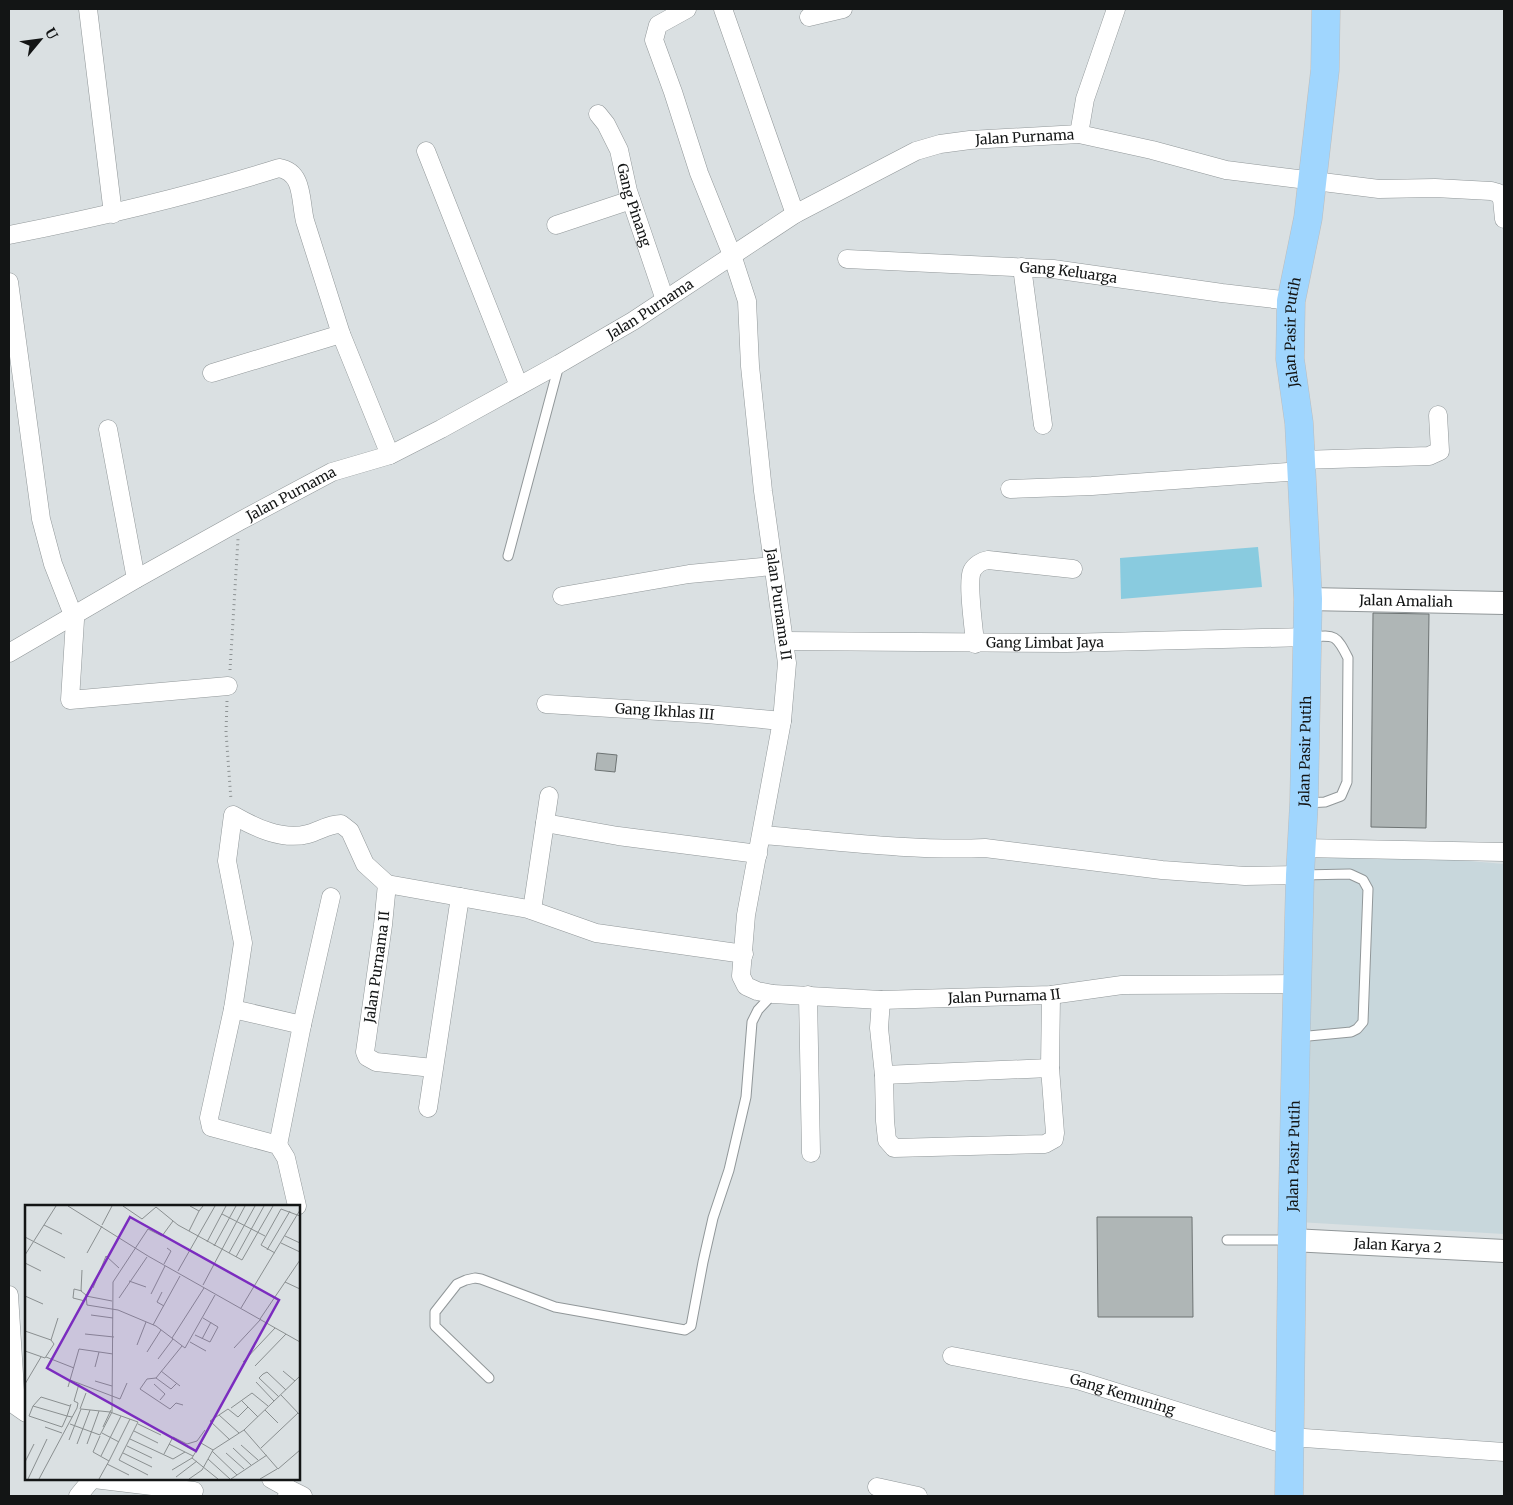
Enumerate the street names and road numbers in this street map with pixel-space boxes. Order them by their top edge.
street label: Jalan Purnama [974,125,1075,149]
street label: Gang Pinang [613,162,655,250]
street label: Gang Keluarga [1019,258,1119,287]
street label: Jalan Purnama [603,274,697,344]
street label: Jalan Pasir Putih [1281,275,1305,390]
street label: Jalan Purnama [242,462,340,525]
street label: Jalan Purnama II [762,546,796,661]
street label: Jalan Amaliah [1358,591,1453,611]
street label: Gang Limbat Jaya [986,633,1105,652]
street label: Jalan Pasir Putih [1295,695,1315,808]
street label: Gang Ikhlas III [614,699,715,724]
street label: Jalan Purnama II [360,910,393,1025]
street label: Jalan Purnama II [947,985,1062,1007]
street label: Jalan Pasir Putih [1284,1100,1304,1213]
street label: Jalan Karya 2 [1352,1234,1442,1257]
street label: Gang Kemuning [1068,1370,1178,1419]

